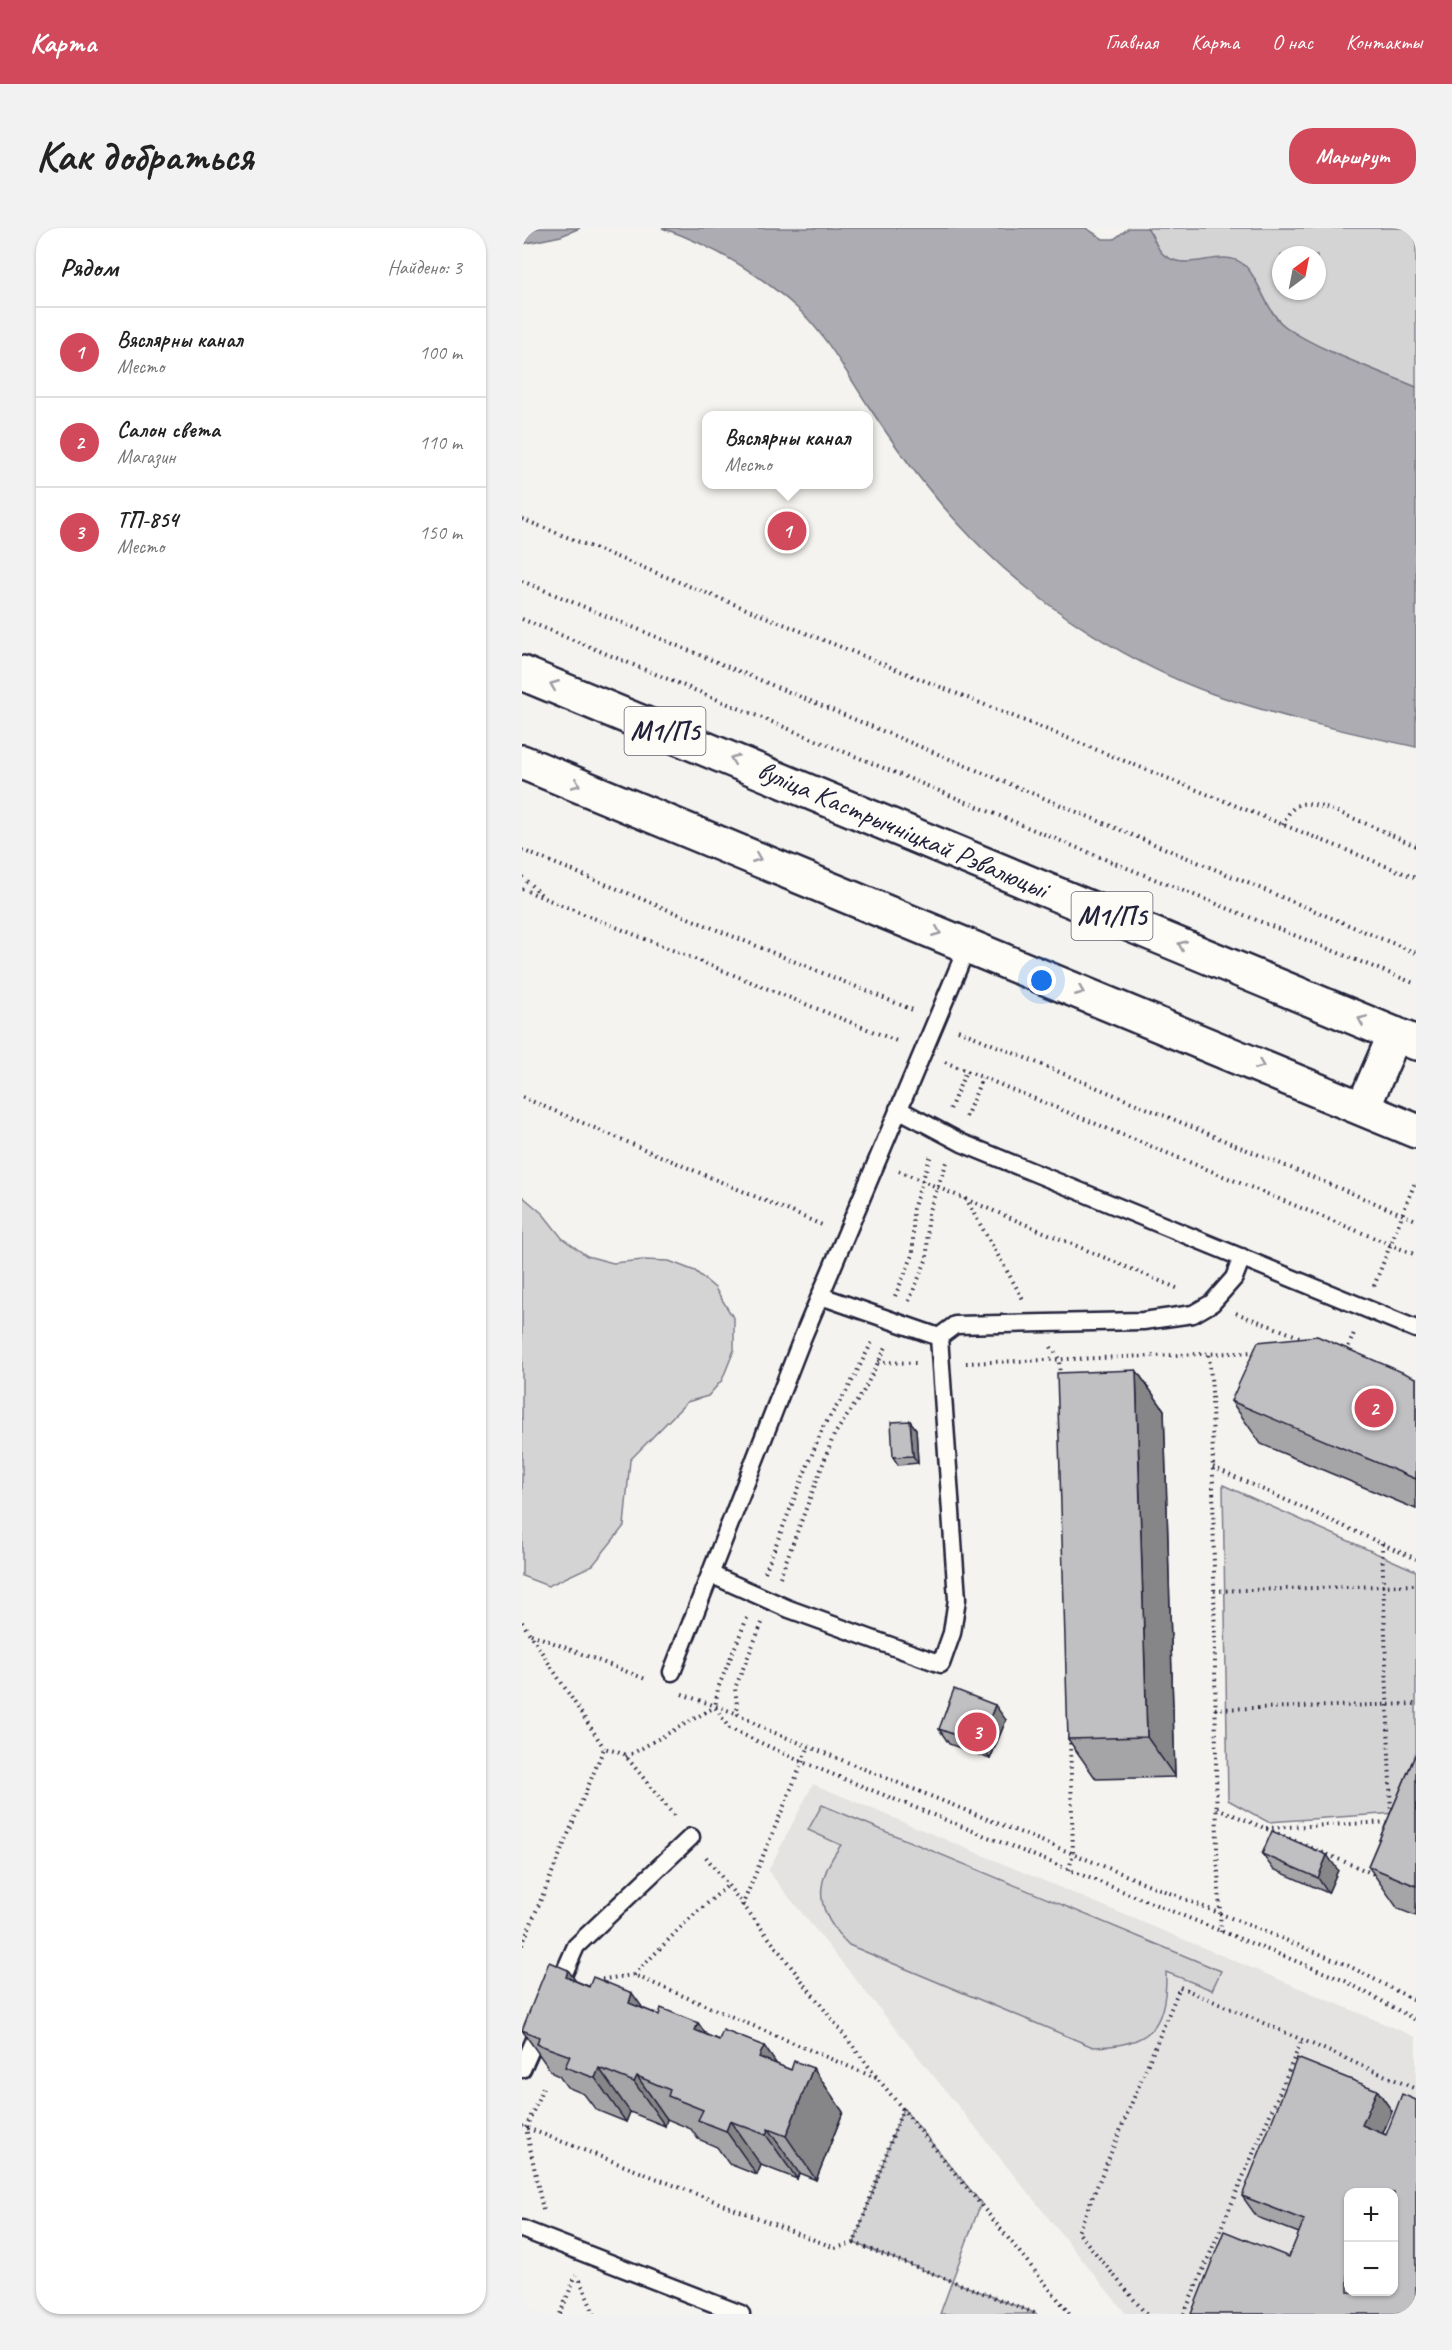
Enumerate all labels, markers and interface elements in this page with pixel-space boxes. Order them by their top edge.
text: Карта [30,25,97,60]
text: Главная [1105,29,1158,55]
text: Карта [1191,29,1239,55]
text: О нас [1272,29,1313,55]
text: Контакты [1346,29,1422,55]
button: Маршрут [1289,128,1416,184]
text: Как добраться [36,130,253,183]
north arrow [1272,246,1326,300]
text: Рядом [60,251,118,284]
text: Найдено: 3 [387,255,462,280]
text: Вяслярны канал [117,326,243,354]
text: 1 [75,340,84,365]
text: 100 m [419,340,462,365]
text: Место [117,354,164,379]
popup [702,411,873,489]
text: Салон света [117,416,220,444]
text: Вяслярны канал [725,424,850,452]
text: 2 [75,430,84,455]
text: 110 m [419,430,462,455]
text: Магазин [117,444,175,469]
text: Место [725,452,772,477]
text: ТП-854 [117,506,178,534]
pin: 1 [768,508,806,554]
text: 3 [75,520,84,545]
text: 150 m [419,520,462,545]
text: Место [117,534,164,559]
one-way arrow [549,680,560,692]
road number: М1/П5 [624,707,706,755]
street label: вуліца Кастрычніцкай Рэвалюцыі [753,752,1057,907]
one-way arrow [729,754,740,766]
one-way arrow [570,777,581,789]
one-way arrow [750,851,761,863]
road number: М1/П5 [1072,892,1152,940]
one-way arrow [931,925,942,937]
one-way arrow [1177,940,1188,952]
your location [1027,966,1056,995]
one-way arrow [1074,984,1085,996]
one-way arrow [1357,1015,1368,1027]
one-way arrow [1254,1058,1265,1070]
pin: 2 [1354,1386,1394,1430]
pin: 3 [958,1710,996,1754]
map controls [1344,2188,1398,2296]
button: + [1344,2188,1398,2242]
button: − [1344,2242,1398,2296]

